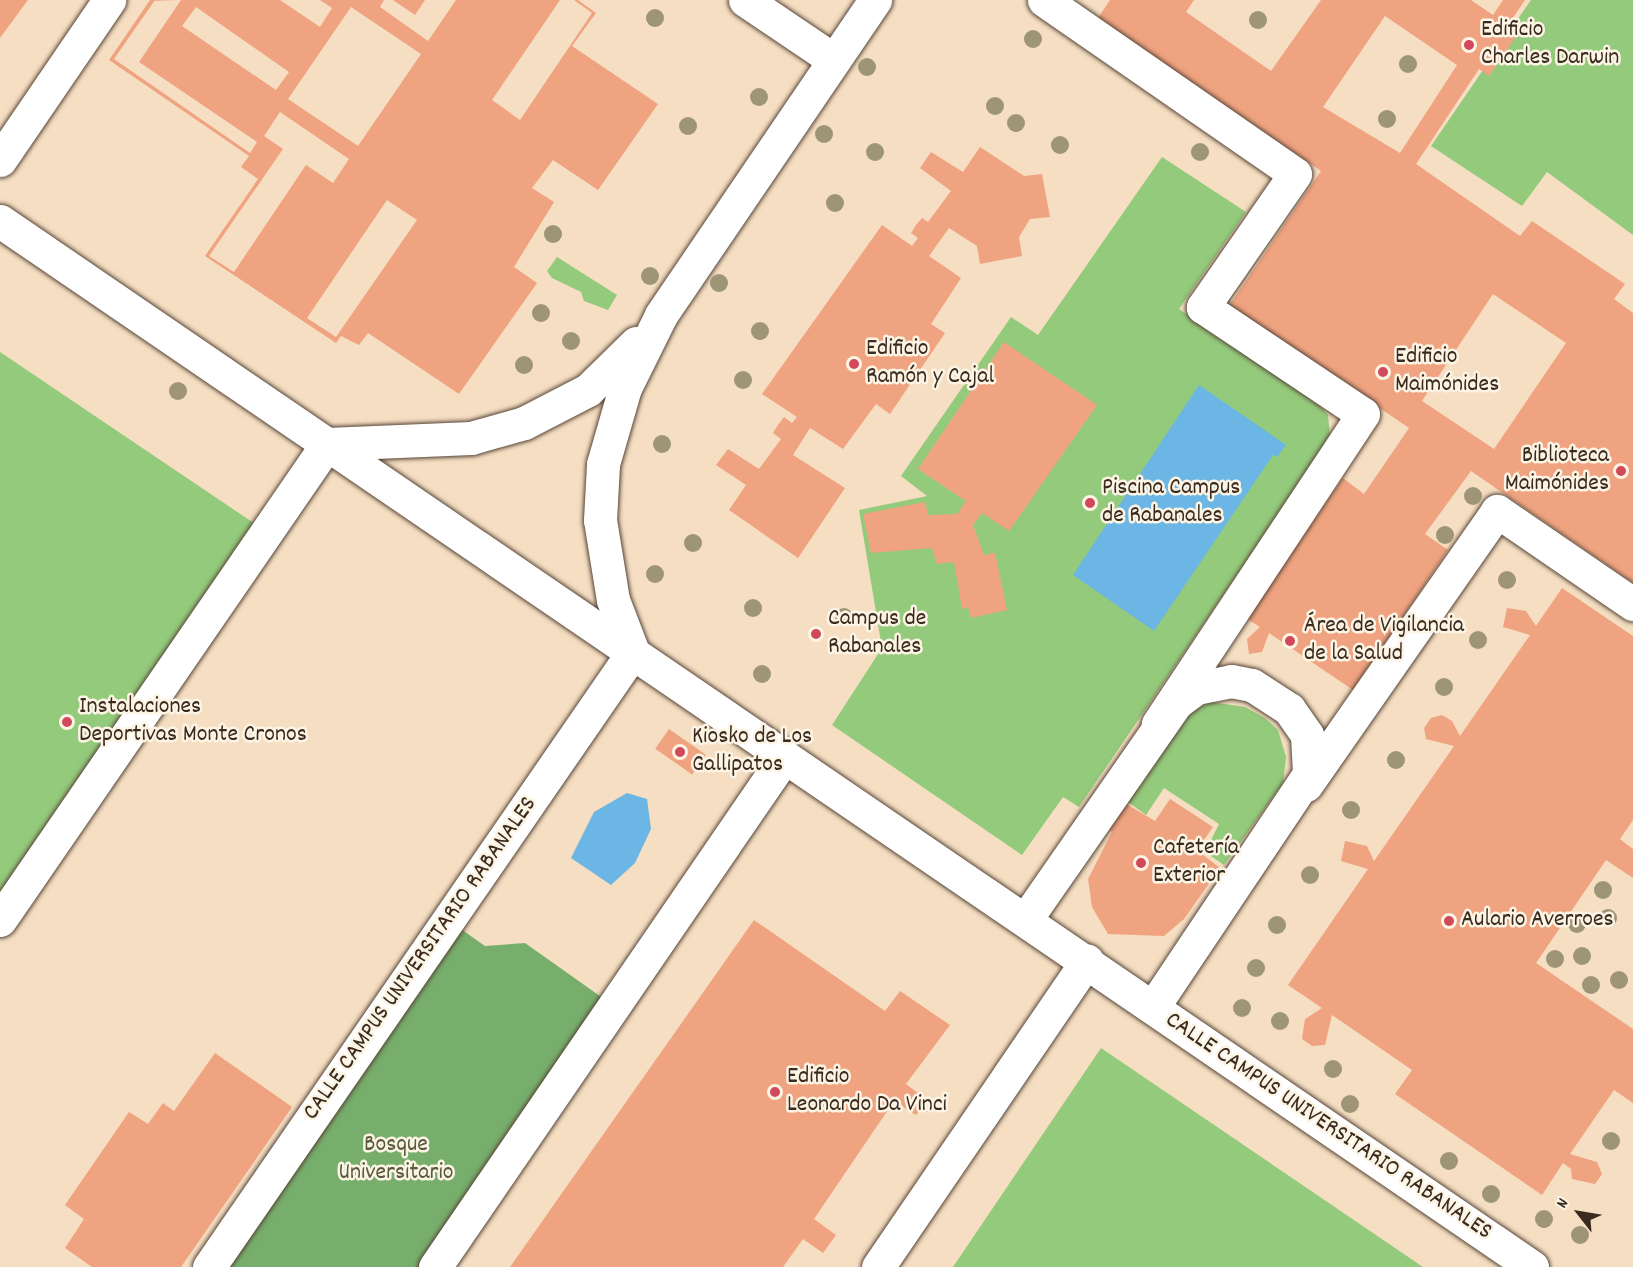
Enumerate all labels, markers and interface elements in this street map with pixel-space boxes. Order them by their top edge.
place label: Edificio Charles Darwin [1481,17,1619,73]
marker: Edificio Charles Darwin [1462,38,1476,52]
place label: Edificio Ramón y Cajal [866,336,994,392]
place label: Edificio Maimónides [1395,344,1499,400]
marker: Edificio Ramón y Cajal [847,357,861,371]
marker: Edificio Maimónides [1376,365,1390,379]
place label: Biblioteca Maimónides [1505,443,1609,499]
marker: Biblioteca Maimónides [1614,464,1628,478]
place label: Piscina Campus de Rabanales [1102,475,1240,531]
marker: Piscina Campus de Rabanales [1083,496,1097,510]
place label: Campus de Rabanales [828,606,926,662]
place label: Área de Vigilancia de la Salud [1304,613,1464,669]
marker: Campus de Rabanales [809,627,823,641]
marker: Área de Vigilancia de la Salud [1281,632,1299,650]
place label: Instalaciones Deportivas Monte Cronos [79,694,307,750]
marker: Instalaciones Deportivas Monte Cronos [60,715,74,729]
place label: Kiosko de Los Gallipatos [692,724,812,780]
marker: Kiosko de Los Gallipatos [673,745,687,759]
street label: CALLE CAMPUS UNIVERSITARIO RABANALES [298,792,544,1126]
place label: Cafetería Exterior [1153,835,1239,891]
marker: Cafetería Exterior [1134,856,1148,870]
place label: Aulario Averroes [1461,907,1614,935]
marker: Aulario Averroes [1442,914,1456,928]
street label: CALLE CAMPUS UNIVERSITARIO RABANALES [1159,1007,1497,1247]
place label: Edificio Leonardo Da Vinci [787,1064,947,1120]
marker: Edificio Leonardo Da Vinci [768,1085,782,1099]
park label: Bosque Universitario [338,1132,454,1188]
north arrow [1549,1183,1609,1243]
text: N [1551,1194,1575,1213]

